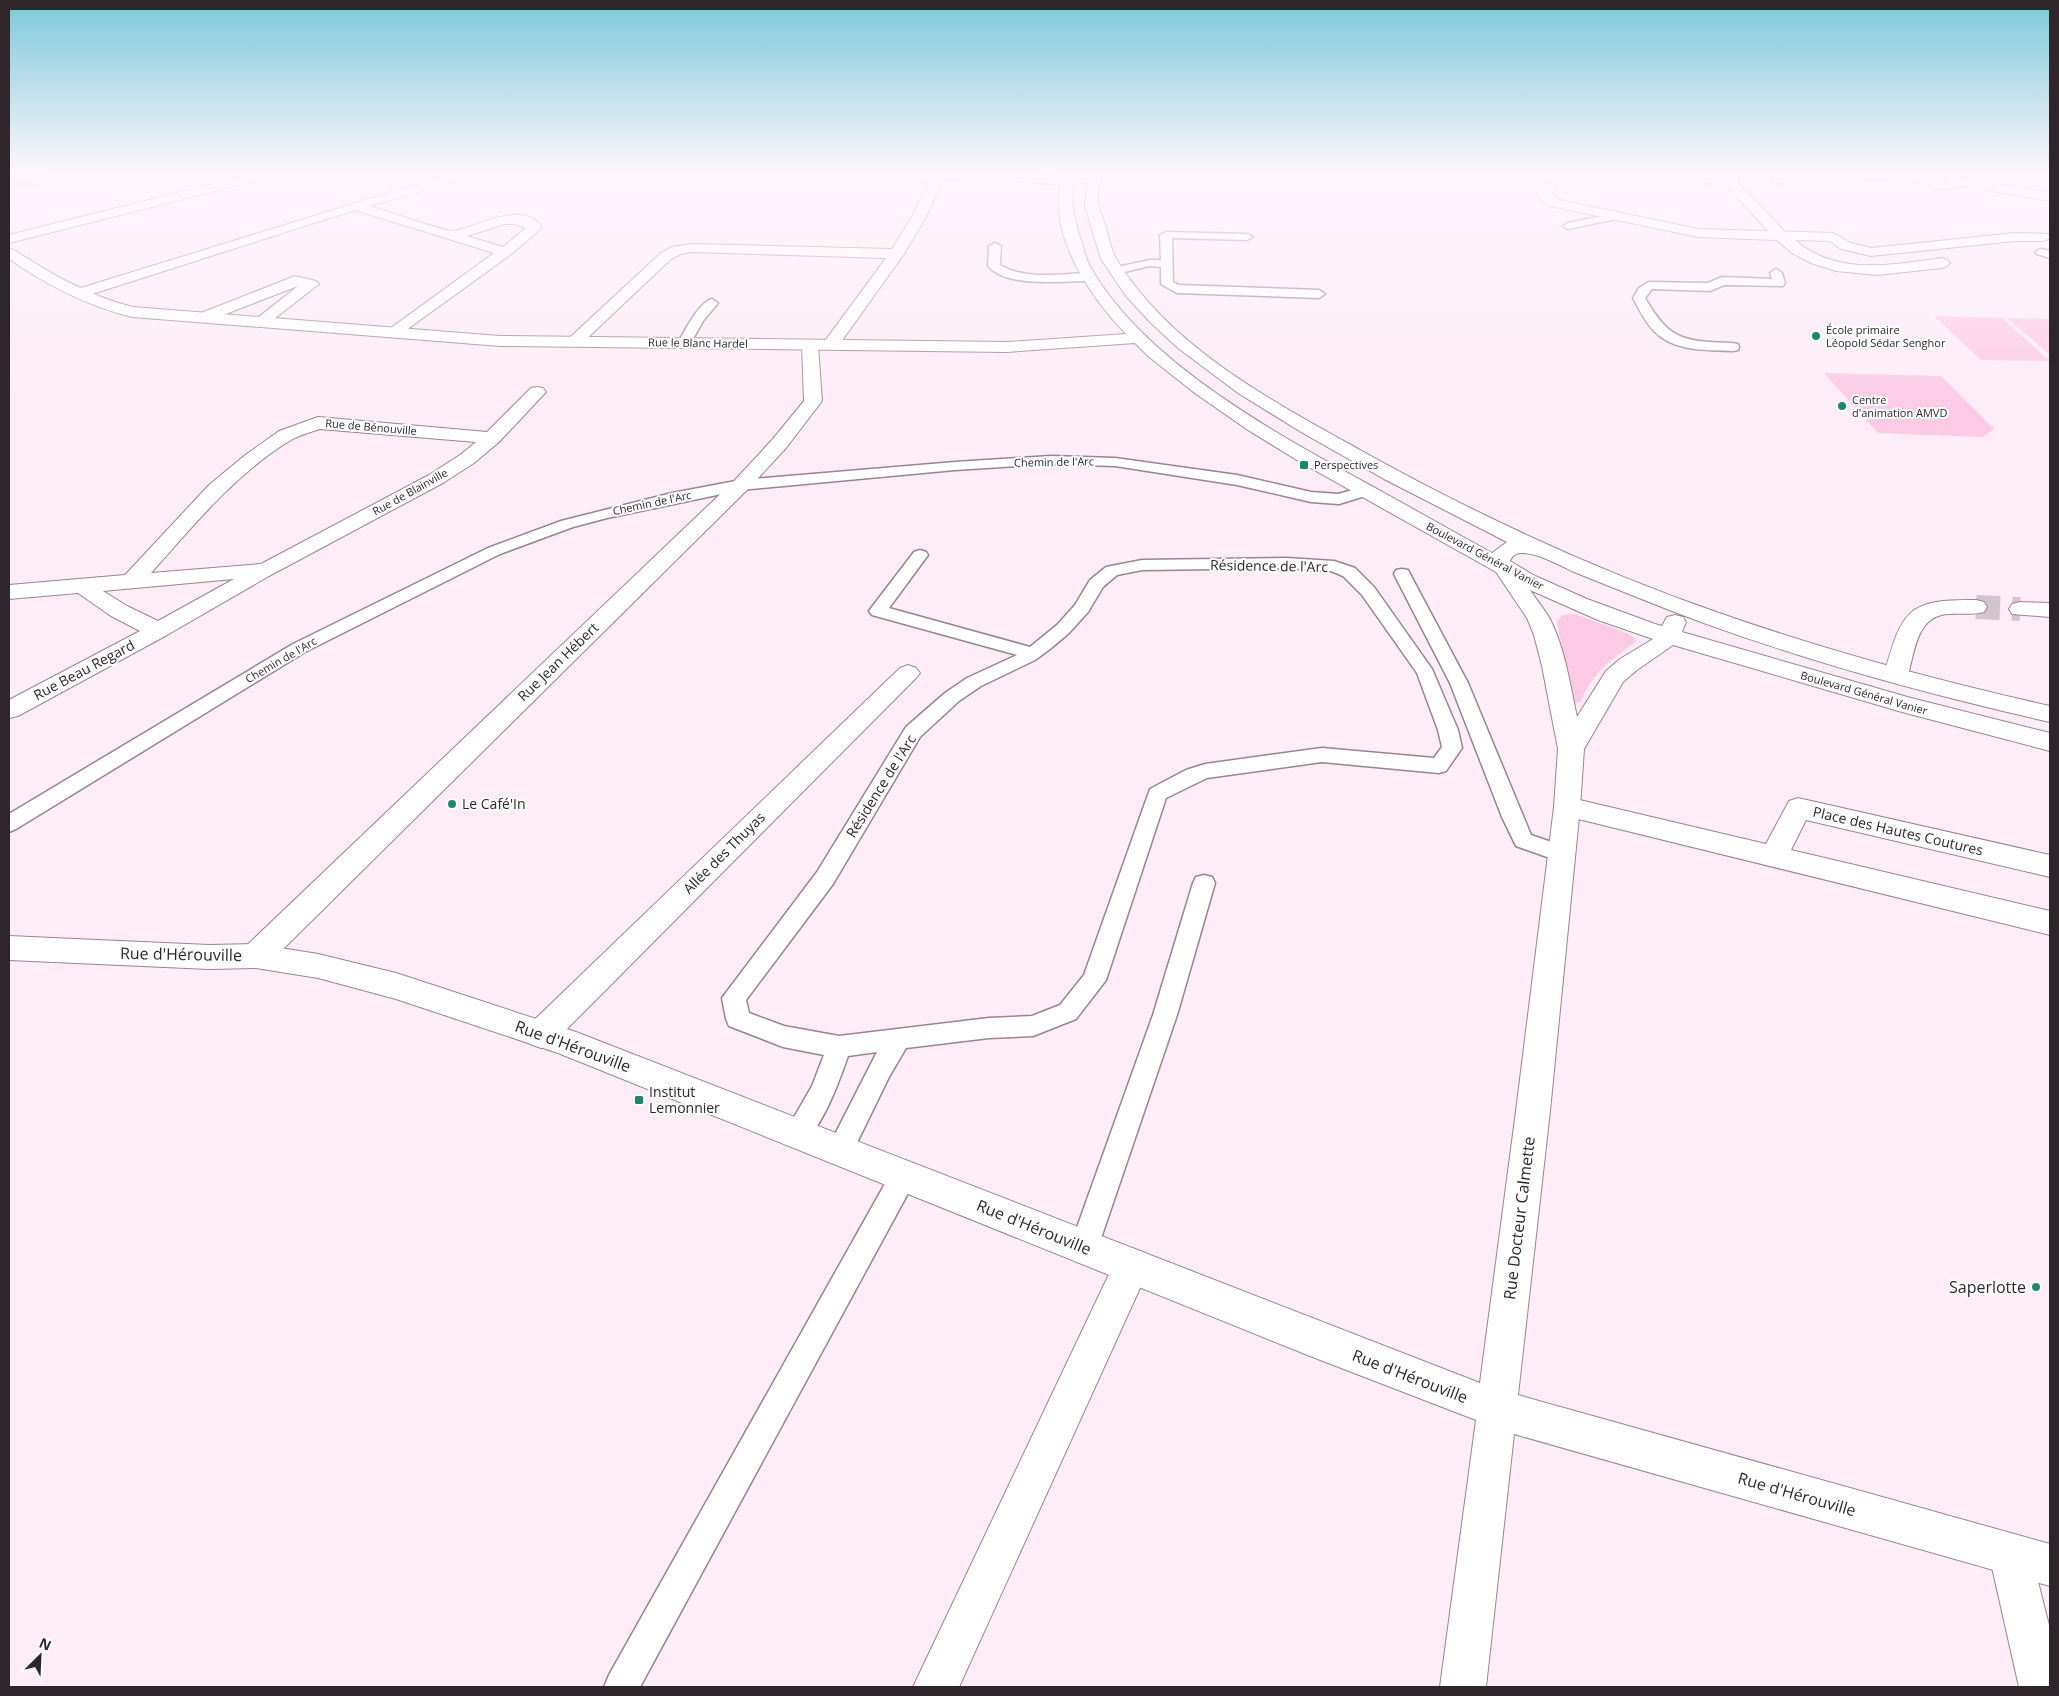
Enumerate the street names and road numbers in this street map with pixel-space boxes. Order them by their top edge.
street label: Rue le Blanc Hardel [648,334,748,351]
street label: Rue de Bénouville [325,415,417,438]
street label: Chemin de l'Arc [1014,453,1094,470]
street label: Rue de Blainville [369,465,450,518]
street label: Chemin de l'Arc [611,487,693,518]
street label: Boulevard Général Vanier [1424,518,1547,593]
street label: Résidence de l'Arc [1210,555,1328,576]
street label: Rue Jean Hébert [513,618,602,705]
street label: Chemin de l'Arc [242,633,319,686]
street label: Rue Beau Regard [30,635,138,704]
street label: Boulevard Général Vanier [1799,667,1930,718]
street label: Résidence de l'Arc [841,730,920,841]
street label: Place des Hautes Coutures [1811,802,1985,859]
street label: Allée des Thuyas [679,807,769,898]
street label: Rue d'Hérouville [120,942,242,966]
street label: Rue d'Hérouville [512,1015,634,1077]
street label: Rue Docteur Calmette [1498,1135,1540,1301]
street label: Rue d'Hérouville [973,1194,1095,1260]
street label: Rue d'Hérouville [1349,1344,1471,1408]
street label: Rue d'Hérouville [1735,1467,1859,1521]

